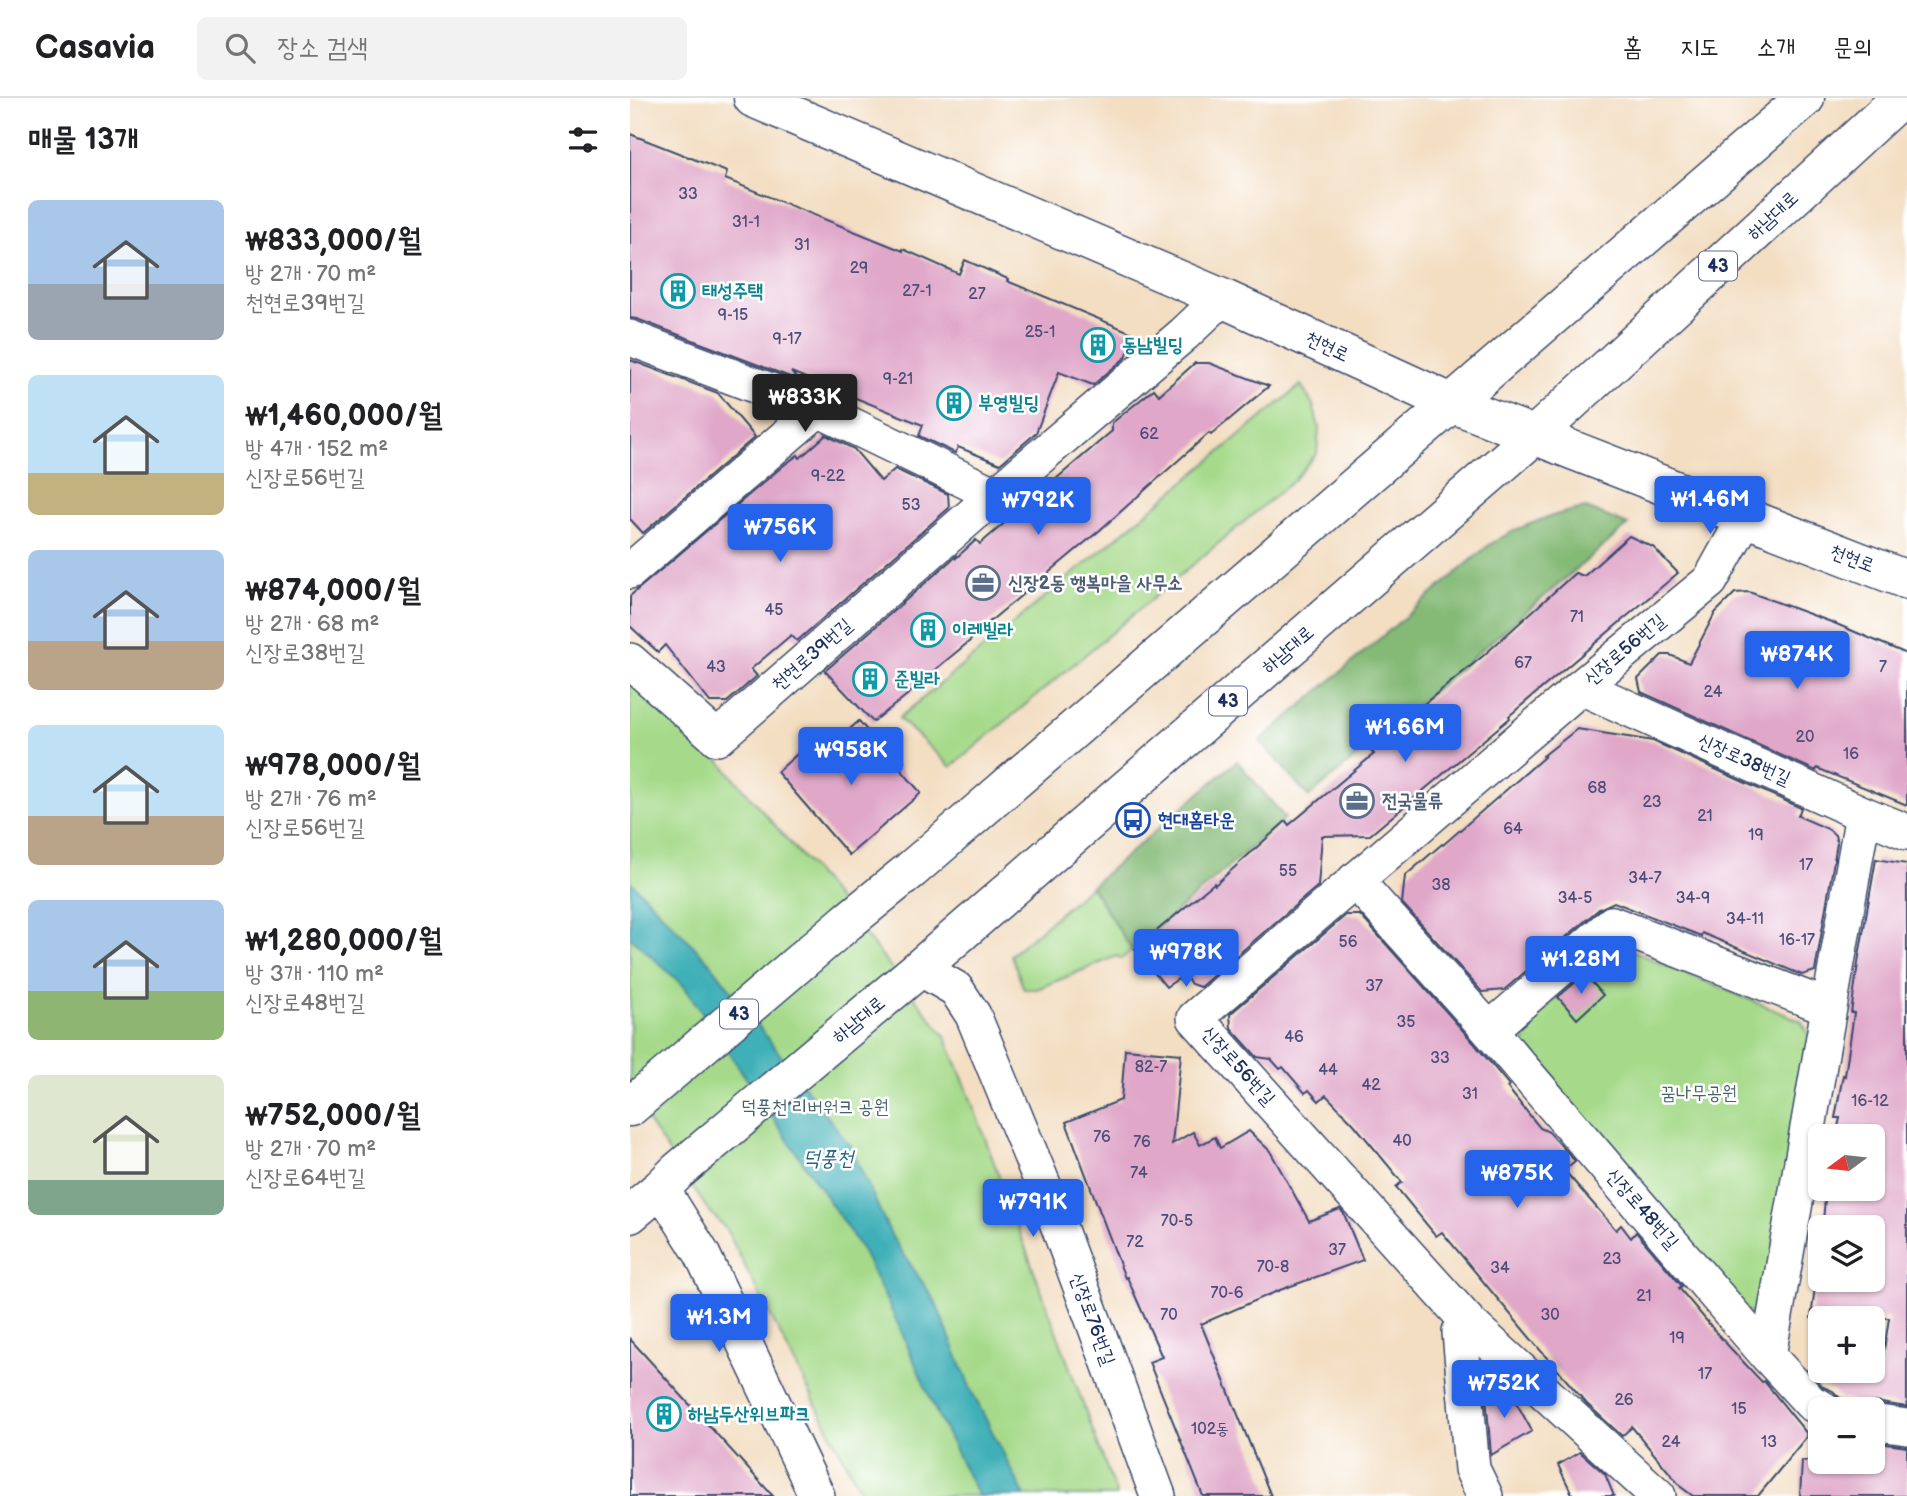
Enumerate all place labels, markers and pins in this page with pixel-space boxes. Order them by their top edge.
building icon: 태성주택 [659,272,697,310]
place label: 태성주택 [702,280,763,303]
building icon: 동남빌딩 [1079,326,1117,364]
place label: 동남빌딩 [1122,334,1183,357]
pin: ₩833K [756,374,854,434]
building icon: 부영빌딩 [935,384,973,422]
place label: 부영빌딩 [978,392,1039,415]
pin: ₩1.46M [1653,476,1767,536]
pin: ₩792K [989,478,1087,537]
pin: ₩756K [731,504,829,564]
office icon: 신장2동 행복마을 사무소 [964,564,1002,602]
place label: 신장2동 행복마을 사무소 [1008,572,1183,595]
building icon: 이레빌라 [909,611,947,649]
place label: 이레빌라 [952,619,1014,642]
pin: ₩874K [1748,632,1846,691]
building icon: 준빌라 [851,660,889,698]
place label: 준빌라 [894,668,941,691]
pin: ₩1.66M [1348,704,1462,764]
pin: ₩958K [802,728,900,787]
office icon: 전국물류 [1338,782,1376,820]
place label: 전국물류 [1382,790,1443,813]
bus stop icon: 현대홈타운 [1114,801,1152,839]
place label: 현대홈타운 [1158,809,1234,832]
pin: ₩978K [1137,930,1235,989]
pin: ₩1.28M [1524,936,1638,996]
pin: ₩875K [1468,1150,1566,1210]
pin: ₩791K [984,1180,1082,1239]
pin: ₩1.3M [670,1294,768,1354]
pin: ₩752K [1455,1360,1553,1420]
building icon: 하남두산위브파크 [645,1395,683,1433]
place label: 하남두산위브파크 [688,1403,810,1426]

